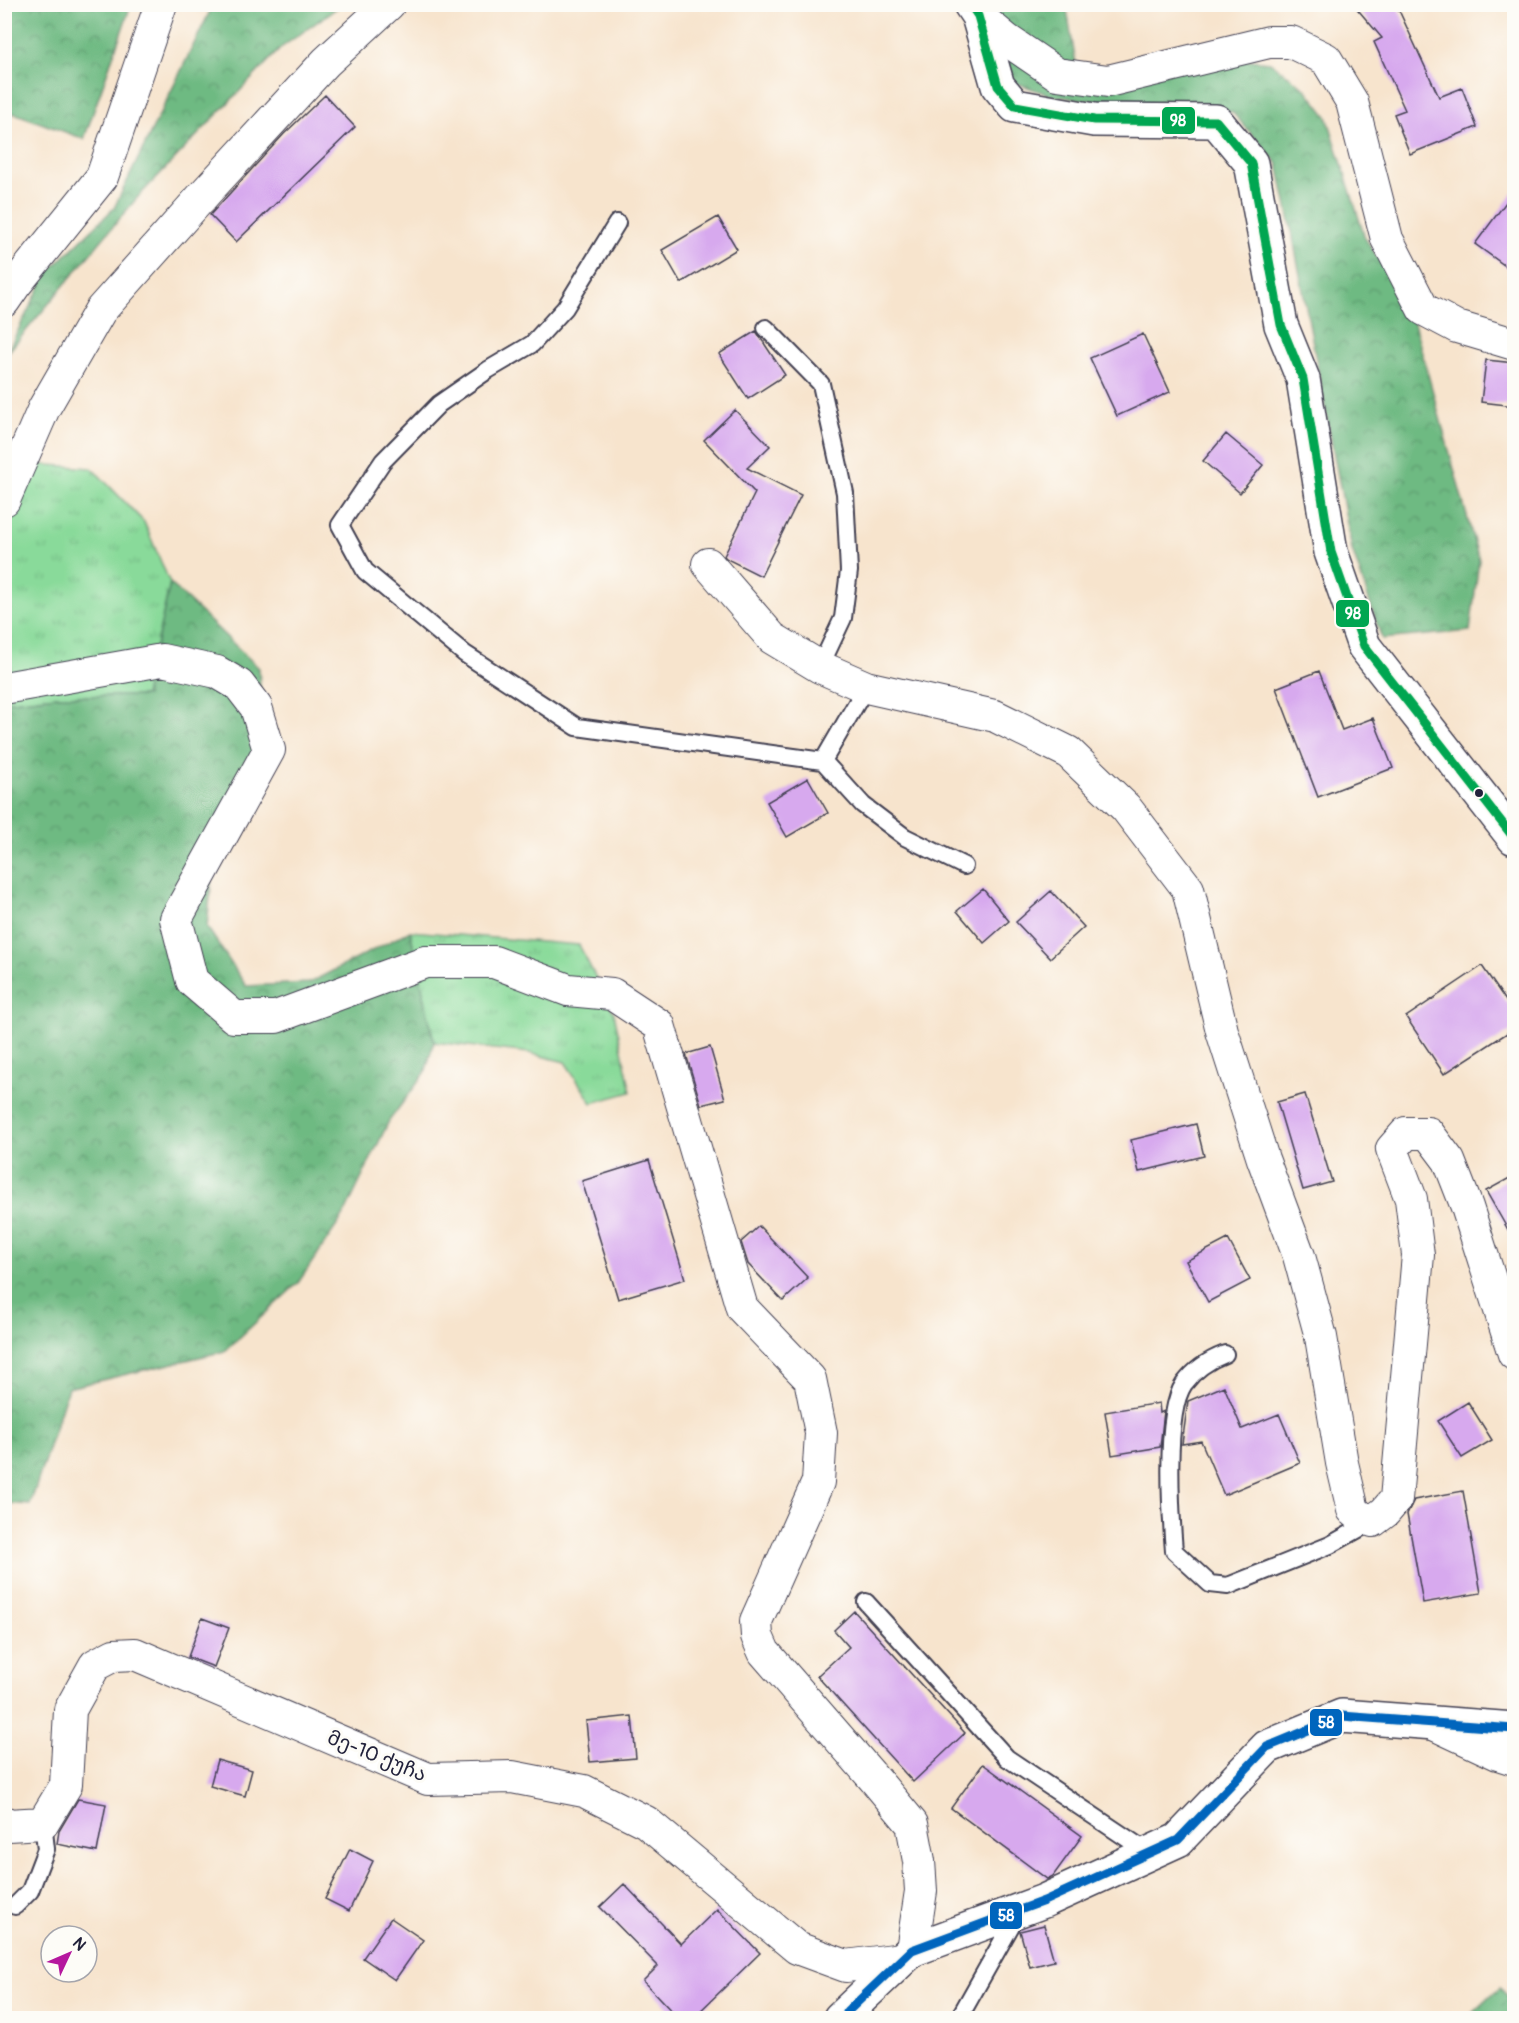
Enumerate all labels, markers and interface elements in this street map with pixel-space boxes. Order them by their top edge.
line badge: 98 [1161,106,1196,135]
text: 98 [1170,111,1186,131]
line badge: 98 [1335,599,1370,628]
text: 98 [1345,604,1361,624]
unlabelled marker [1473,787,1485,799]
line badge: 58 [1309,1708,1343,1737]
text: 58 [1318,1713,1334,1733]
street label: მე-10 ქუჩა [324,1725,430,1787]
line badge: 58 [989,1901,1023,1930]
text: 58 [998,1906,1014,1926]
north arrow [39,1924,99,1984]
text: N [68,1933,90,1955]

